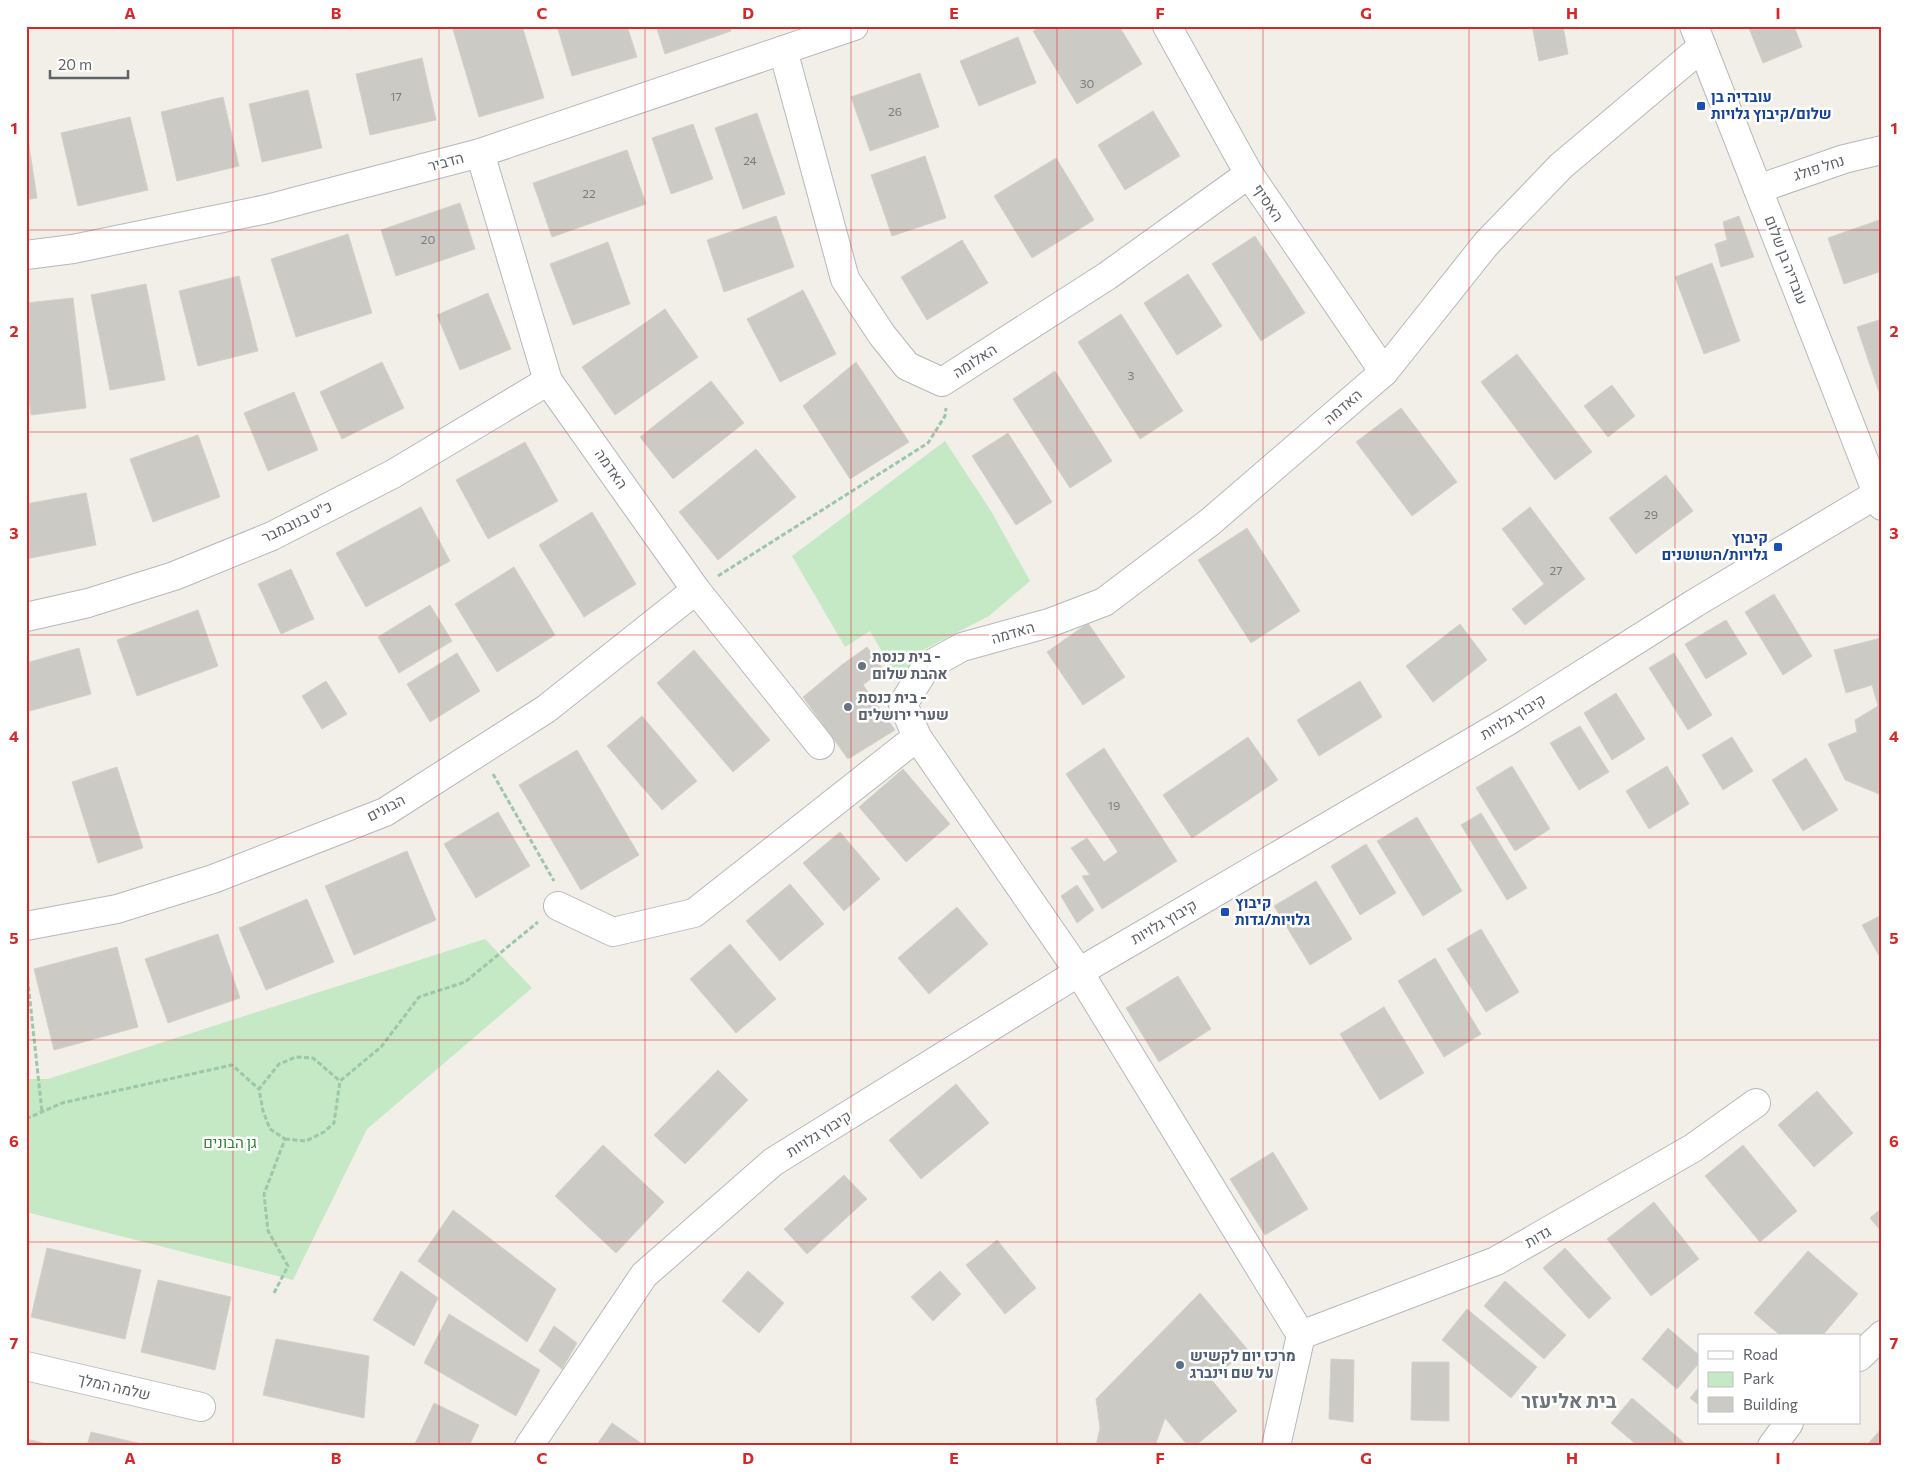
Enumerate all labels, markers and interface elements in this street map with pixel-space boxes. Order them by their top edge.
text: A [124,3,136,22]
text: B [331,3,342,22]
text: C [537,3,548,22]
text: D [742,3,754,22]
text: E [949,3,959,22]
text: F [1155,3,1165,22]
text: G [1360,3,1372,22]
text: H [1566,3,1578,22]
text: I [1775,3,1781,22]
scale bar [50,48,128,80]
text: 20 m [58,55,92,73]
house number: 30 [1080,76,1095,90]
place label: עובדיה בן שלום/קיבוץ גלויות [1711,87,1832,122]
house number: 17 [390,89,402,103]
marker: עובדיה בן שלום/קיבוץ גלויות [1695,100,1707,112]
house number: 26 [888,104,902,118]
text: 1 [10,118,18,137]
text: 1 [1890,118,1898,137]
street label: הדביר [426,148,466,174]
street label: נחל פולג [1791,150,1846,184]
house number: 24 [743,153,757,167]
street label: האסיף [1250,180,1288,225]
house number: 22 [582,186,596,200]
street label: עובדיה בן שלום [1762,213,1812,307]
house number: 20 [421,232,435,246]
text: 2 [9,321,19,340]
text: 2 [1889,321,1899,340]
street label: האלומה [949,339,1000,381]
house number: 3 [1128,368,1135,382]
street label: האדמה [1320,385,1365,428]
street label: האדמה [592,445,632,492]
street label: כ"ט בנובמבר [258,496,335,546]
house number: 29 [1644,507,1658,521]
text: 3 [9,523,19,542]
text: 3 [1889,523,1899,542]
place label: קיבוץ גלויות/השושנים [1661,528,1768,563]
marker: קיבוץ גלויות/השושנים [1772,541,1784,553]
house number: 27 [1550,563,1562,577]
street label: האדמה [989,617,1037,647]
place label: בית כנסת - אהבת שלום [872,647,948,682]
marker: בית כנסת - אהבת שלום [856,660,868,672]
place label: בית כנסת - שערי ירושלים [858,688,949,723]
street label: קיבוץ גלויות [1476,690,1549,743]
marker: בית כנסת - שערי ירושלים [842,701,854,713]
text: 4 [9,726,19,745]
text: 4 [1889,726,1899,745]
street label: הבונים [363,790,408,824]
house number: 19 [1108,798,1120,812]
place label: קיבוץ גלויות/גדות [1235,893,1310,928]
street label: קיבוץ גלויות [1127,895,1200,947]
marker: קיבוץ גלויות/גדות [1219,906,1231,918]
text: 5 [9,928,19,947]
text: 5 [1889,928,1899,947]
street label: קיבוץ גלויות [783,1106,854,1160]
text: 6 [9,1131,19,1150]
text: 6 [1889,1131,1899,1150]
park label: גן הבונים [203,1133,257,1151]
street label: גדות [1521,1221,1554,1251]
text: 7 [10,1333,19,1352]
text: 7 [1890,1333,1899,1352]
legend [1698,1334,1860,1424]
text: Road [1743,1345,1778,1363]
place label: מרכז יום לקשיש על שם וינברג [1190,1346,1296,1381]
marker: מרכז יום לקשיש על שם וינברג [1174,1359,1186,1371]
street label: שלמה המלך [76,1369,152,1403]
text: Park [1743,1369,1774,1387]
district label: בית אליעזר [1521,1388,1617,1412]
text: Building [1743,1395,1798,1413]
text: A [124,1448,136,1467]
text: B [331,1448,342,1467]
text: C [537,1448,548,1467]
text: D [742,1448,754,1467]
text: E [949,1448,959,1467]
text: F [1155,1448,1165,1467]
text: G [1360,1448,1372,1467]
text: H [1566,1448,1578,1467]
text: I [1775,1448,1781,1467]

